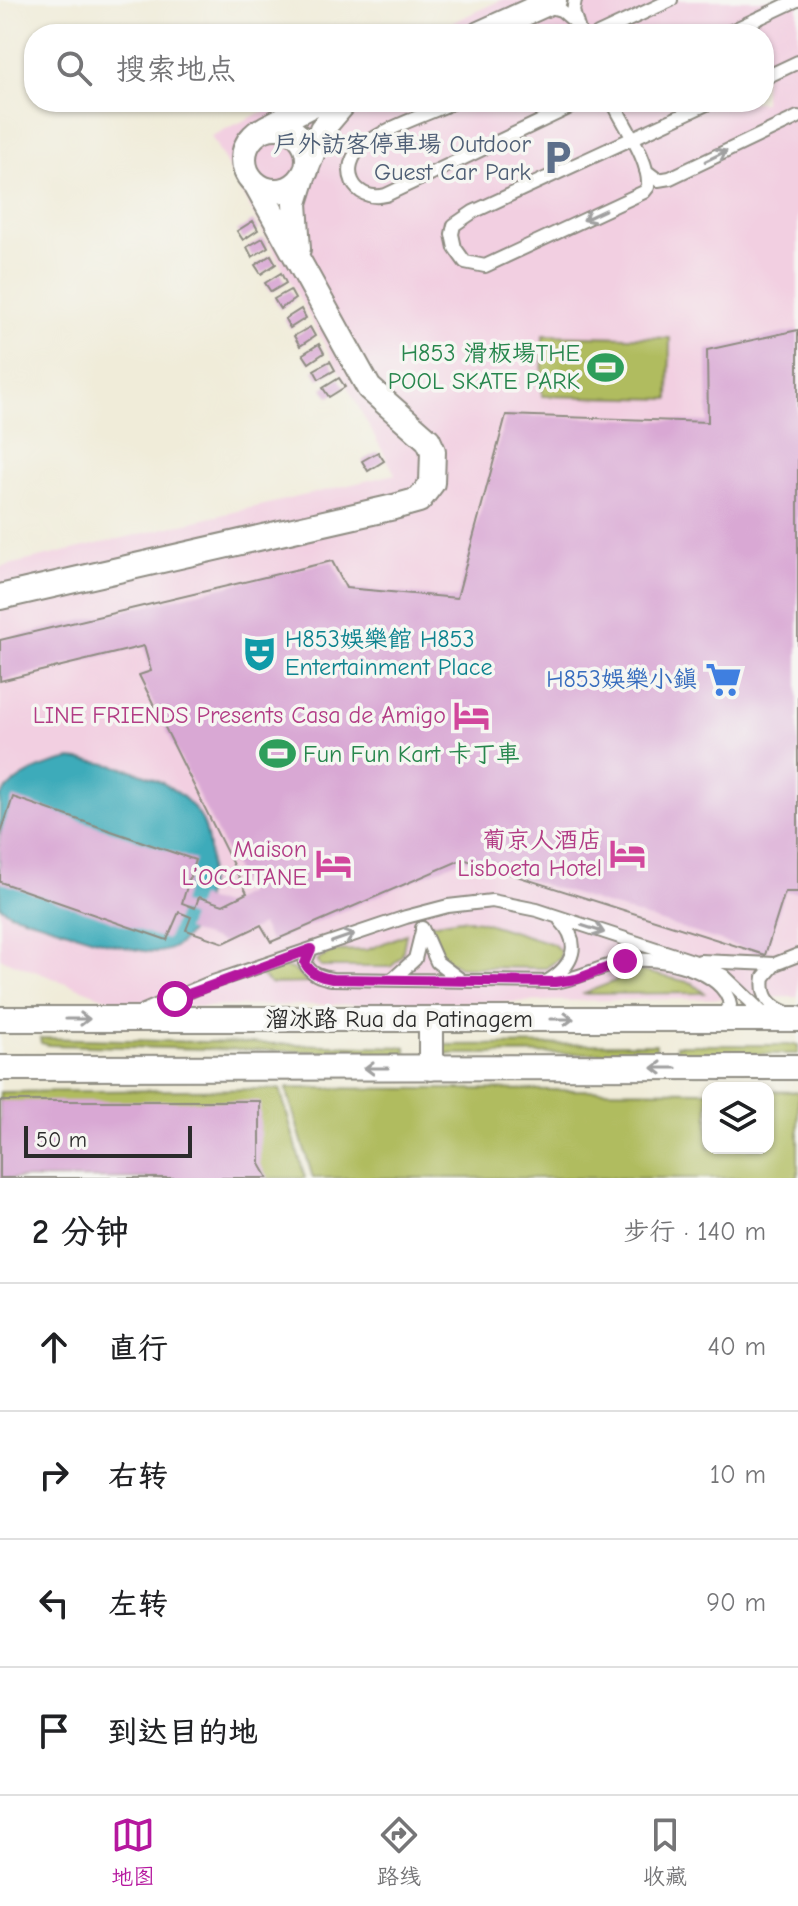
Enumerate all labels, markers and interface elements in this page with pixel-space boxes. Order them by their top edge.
search box [24,24,774,112]
icon: search [52,46,96,90]
text: 搜索地点 [116,52,236,87]
place label: 戶外訪客停車場 Outdoor Guest Car Park [273,130,531,186]
parking icon: 戶外訪客停車場 Outdoor Guest Car Park [538,139,576,177]
one-way arrow [703,148,727,163]
one-way arrow [582,208,606,223]
place label: H853 滑板場THE POOL SKATE PARK [388,339,580,395]
sports icon: H853 滑板場THE POOL SKATE PARK [587,348,625,386]
place label: H853娛樂館 H853 Entertainment Place [285,625,492,681]
theatre icon: H853娛樂館 H853 Entertainment Place [240,634,278,672]
supermarket icon: H853娛樂小鎮 [704,660,742,698]
place label: H853娛樂小鎮 [546,665,697,693]
hotel icon: LINE FRIENDS Presents Casa de Amigo [453,696,491,734]
place label: LINE FRIENDS Presents Casa de Amigo [33,701,446,729]
sports icon: Fun Fun Kart 卡丁車 [258,735,296,773]
place label: Fun Fun Kart 卡丁車 [303,740,520,768]
place label: 葡京人酒店 Lisboeta Hotel [457,826,602,882]
place label: Maison L’OCCITANE [182,835,307,891]
hotel icon: 葡京人酒店 Lisboeta Hotel [609,835,647,873]
hotel icon: Maison L’OCCITANE [314,844,352,882]
one-way arrow [580,922,606,937]
one-way arrow [330,930,355,945]
route end [607,943,643,979]
route start [157,981,193,1017]
street label: 溜冰路 Rua da Patinagem [265,1005,533,1033]
one-way arrow [64,1011,91,1027]
one-way arrow [548,1011,575,1027]
one-way arrow [363,1060,390,1076]
one-way arrow [651,1060,678,1075]
map controls [702,1082,774,1154]
button: layers [702,1082,774,1154]
scale bar [24,1122,192,1158]
text: 50 m [36,1127,87,1153]
text: 2 分钟 [32,1212,129,1252]
text: 步行 · 140 m [623,1217,766,1247]
icon: ahead [32,1325,76,1369]
text: 直行 [108,1331,168,1366]
text: 40 m [707,1332,766,1362]
icon: right [32,1453,76,1497]
text: 右转 [108,1459,168,1494]
text: 10 m [710,1460,766,1490]
icon: left [32,1581,76,1625]
text: 左转 [108,1587,168,1622]
text: 90 m [706,1588,766,1618]
icon: arrive [32,1709,76,1753]
text: 到达目的地 [108,1715,258,1750]
tab: 地图 [111,1813,155,1890]
tab: 路线 [377,1813,421,1890]
tab: 收藏 [643,1813,687,1890]

